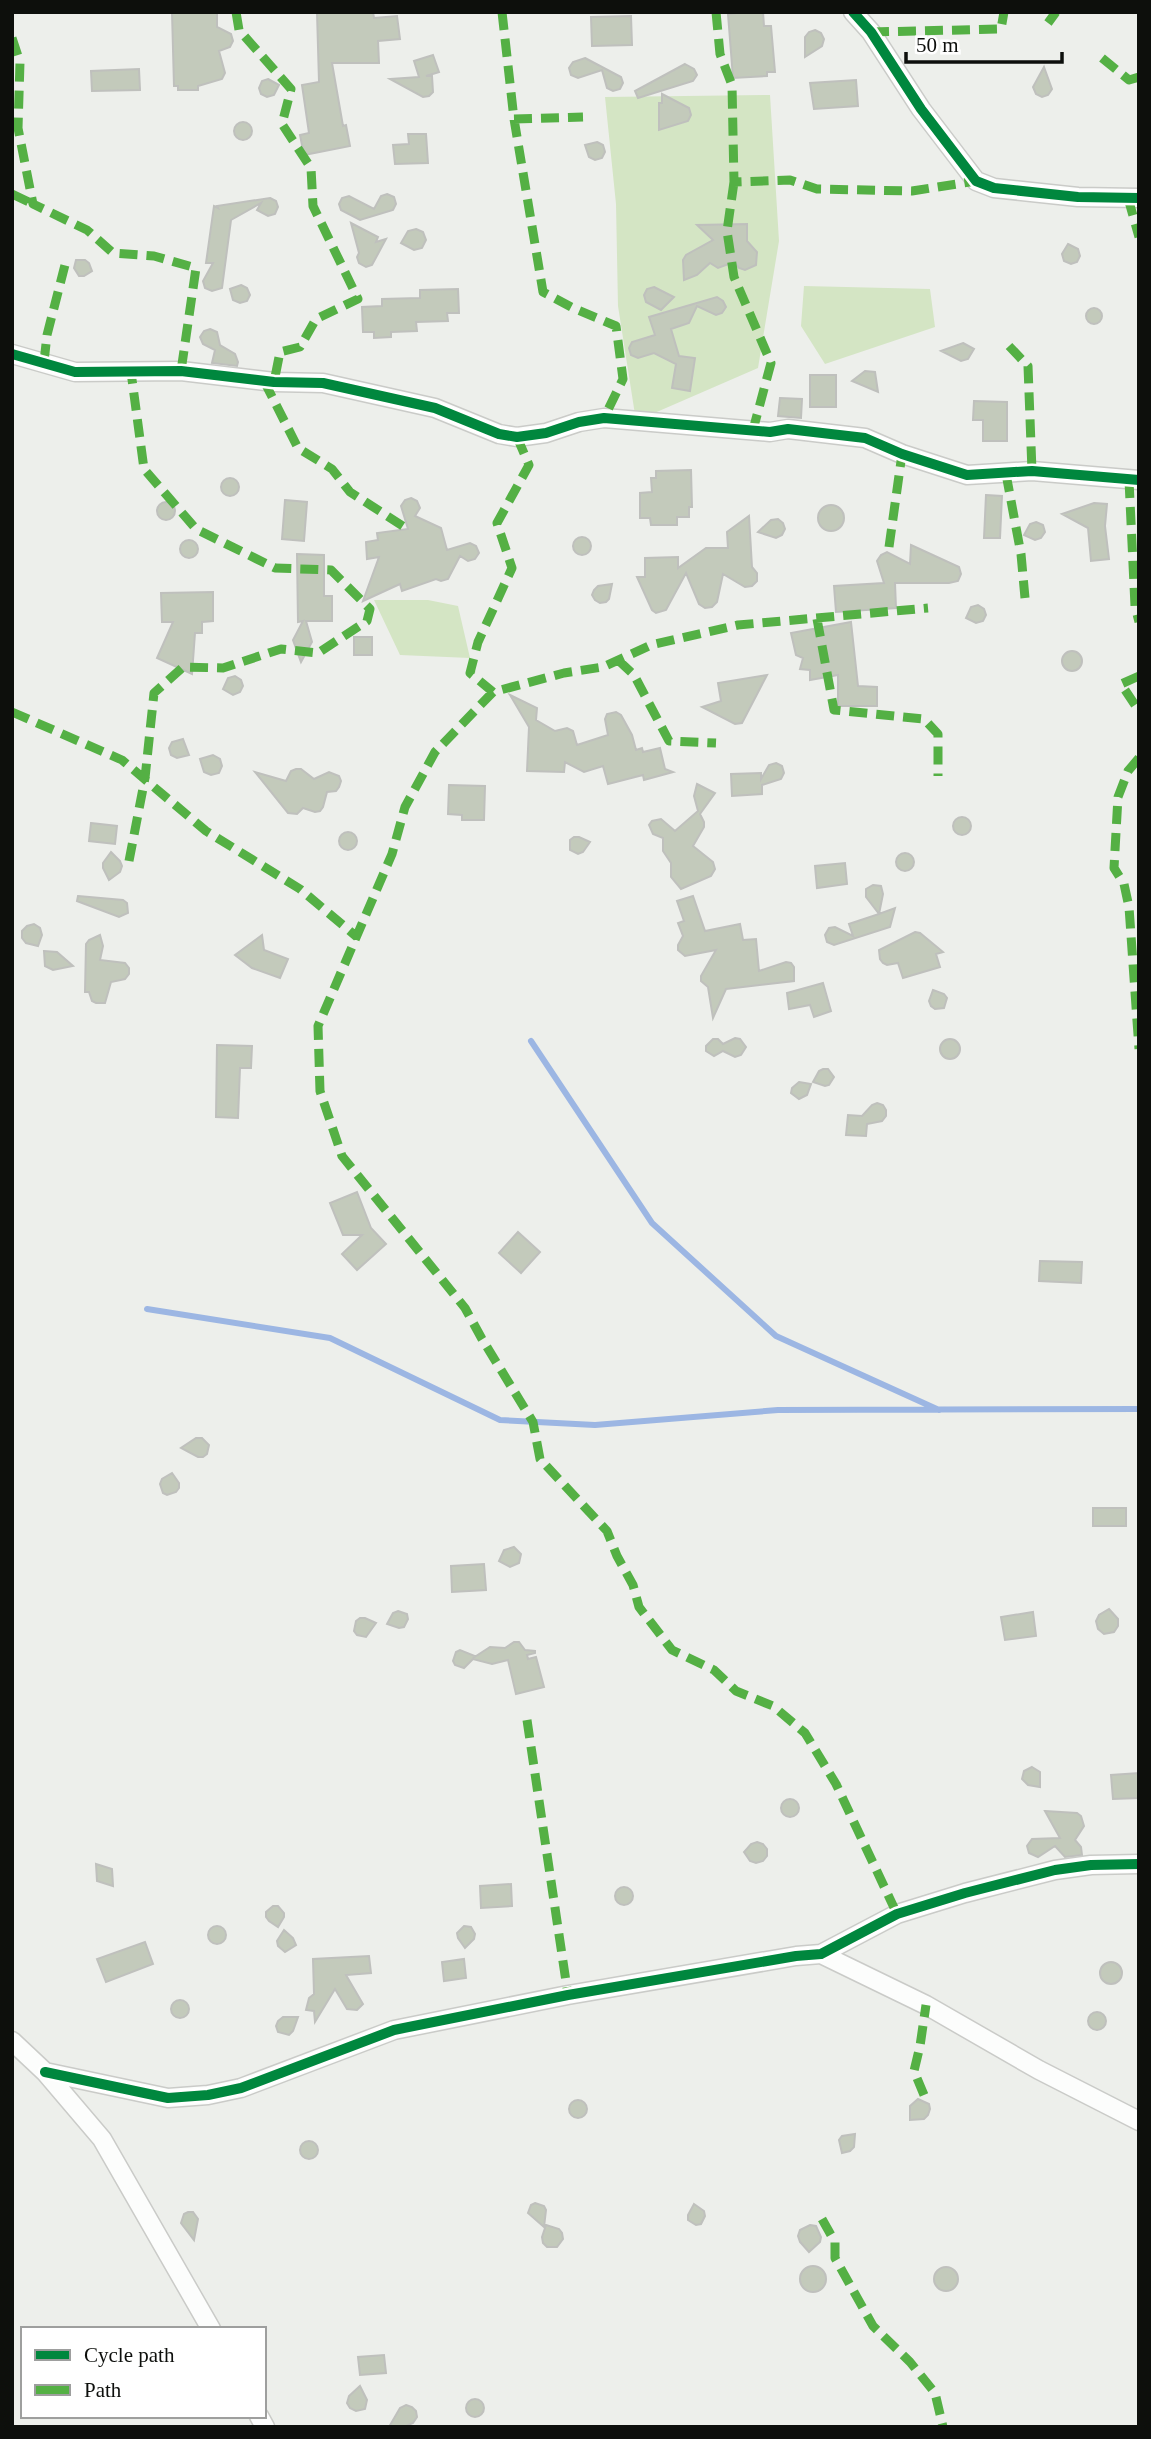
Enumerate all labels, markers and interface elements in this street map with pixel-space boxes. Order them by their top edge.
scale bar [906,21,1062,65]
text: 50 m [916,33,959,57]
legend [21,2327,266,2418]
text: Cycle path [84,2343,175,2367]
text: Path [84,2378,122,2402]

